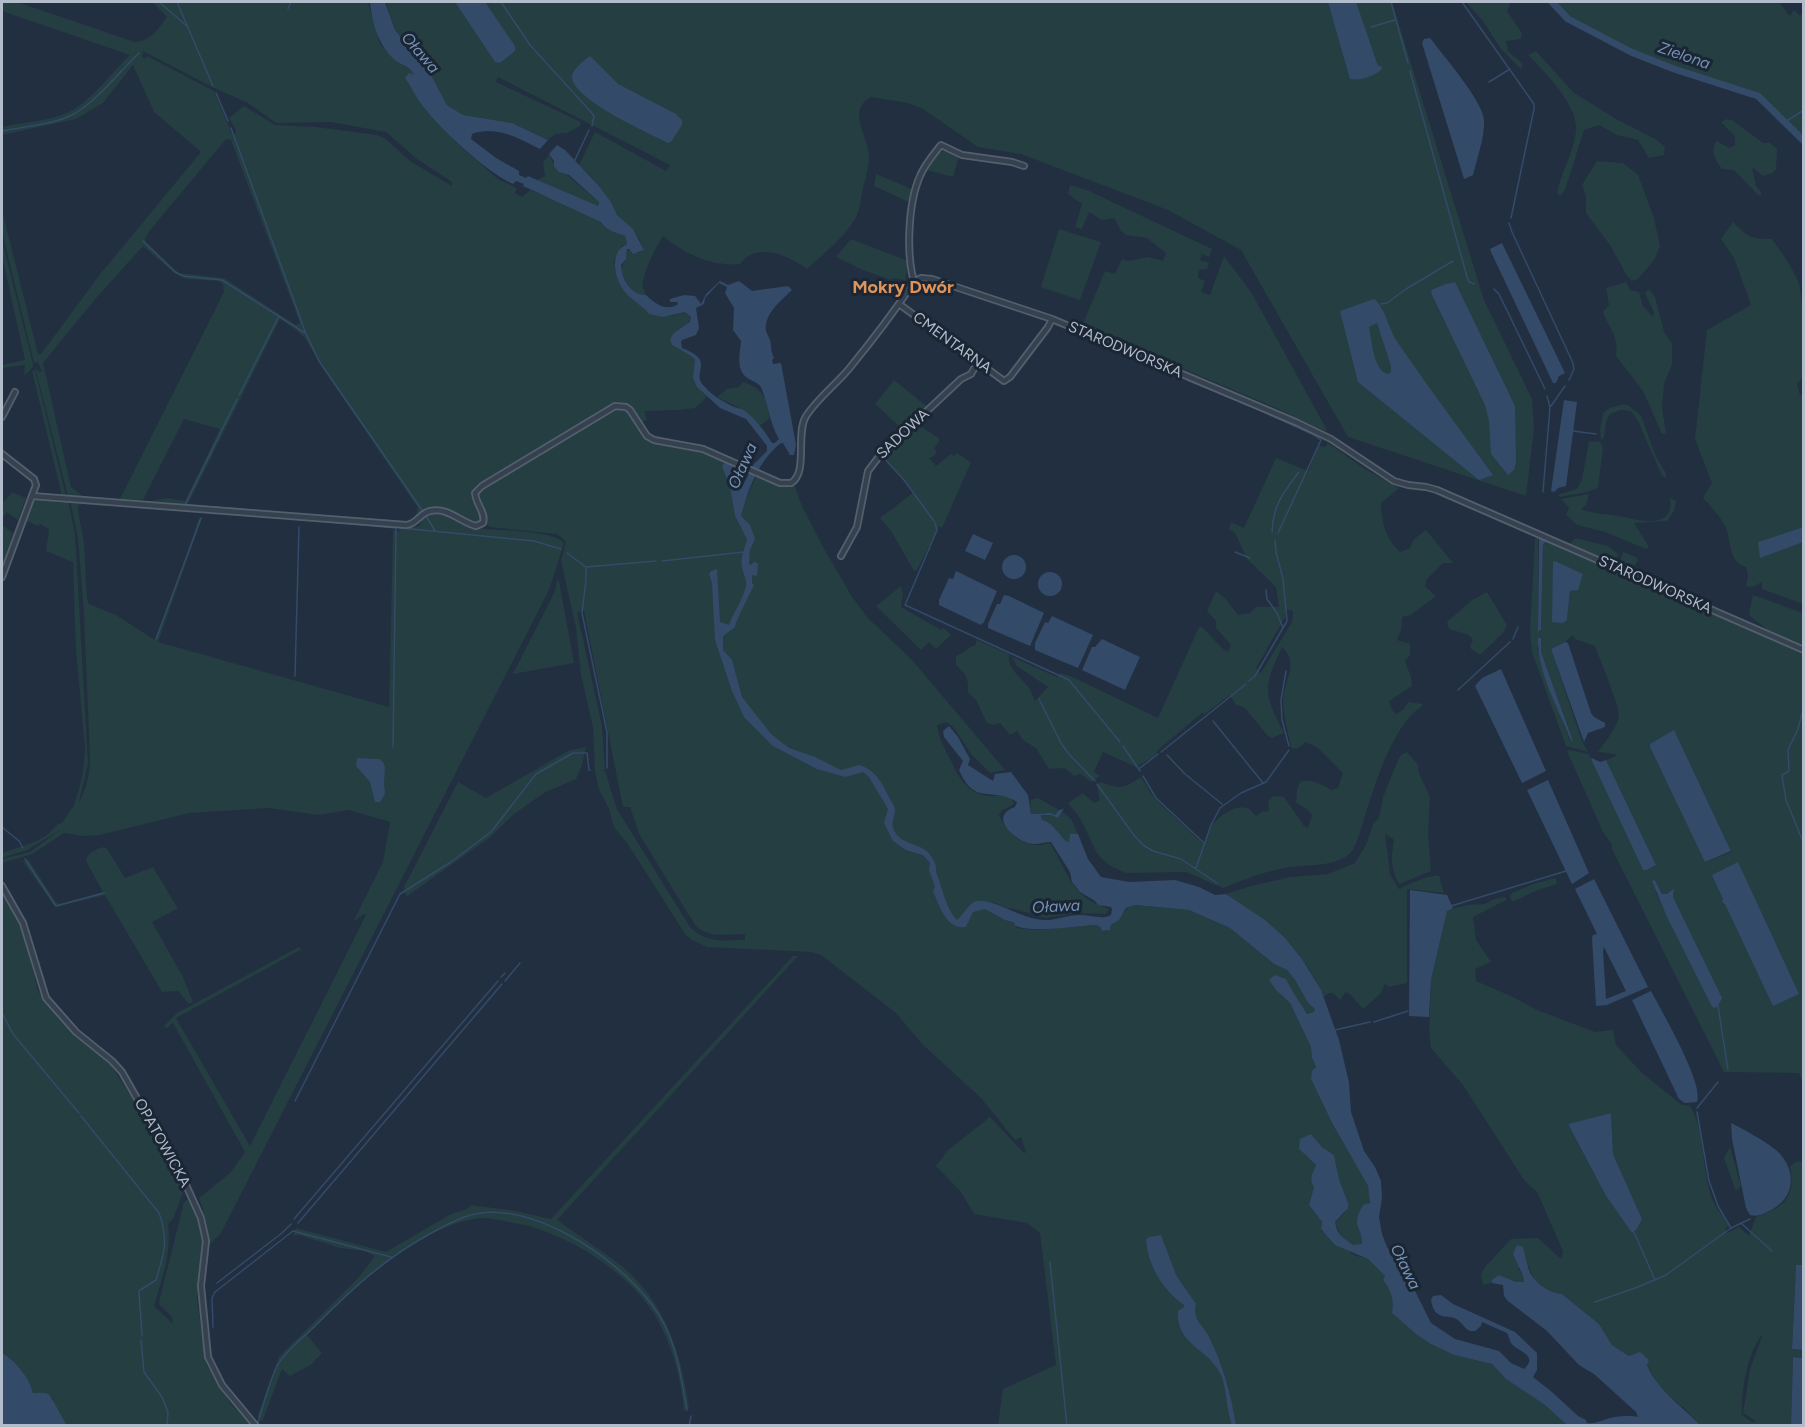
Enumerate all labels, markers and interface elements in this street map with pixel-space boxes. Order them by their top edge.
water label: Oława [397,29,443,77]
water label: Zielona [1655,38,1713,74]
district label: Mokry Dwór [852,277,954,299]
street label: CMENTARNA [909,309,995,377]
street label: STARODWORSKA [1065,318,1185,382]
street label: SADOWA [873,405,933,463]
water label: Oława [724,440,762,492]
street label: STARODWORSKA [1596,552,1714,618]
water label: Oława [1031,896,1081,918]
street label: OPATOWICKA [130,1095,194,1191]
water label: Oława [1386,1241,1424,1293]

